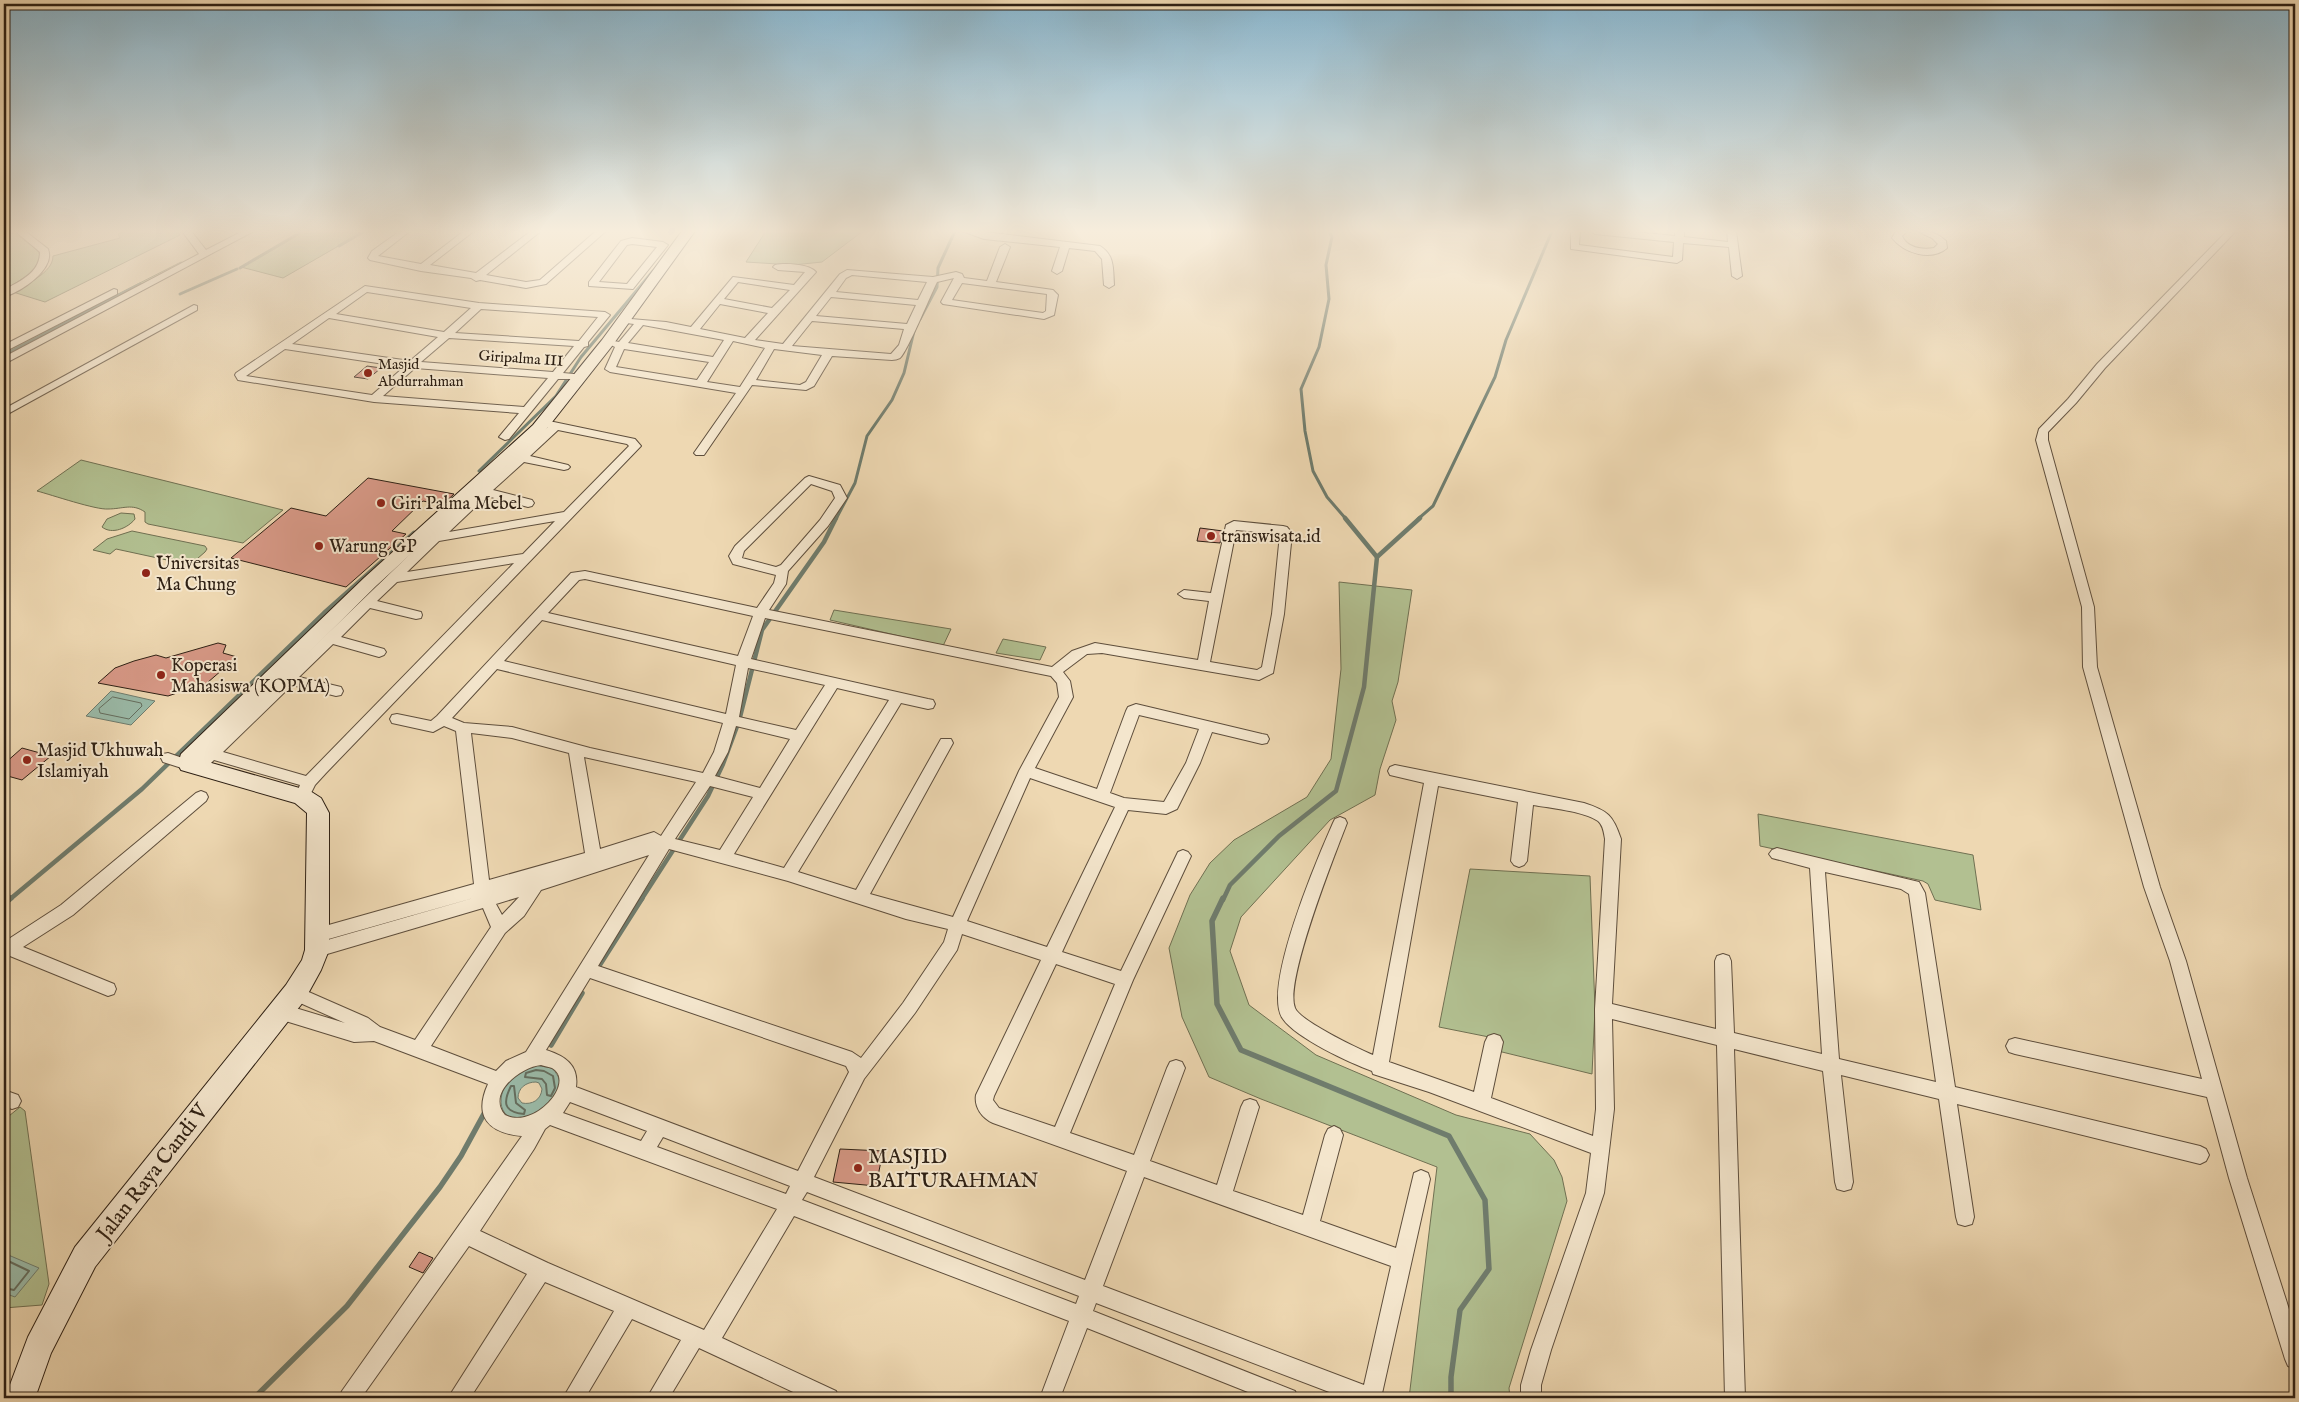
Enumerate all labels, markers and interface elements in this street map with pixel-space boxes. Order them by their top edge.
street label: Giripalma III [478,346,564,371]
place label: Masjid Abdurrahman [377,355,463,391]
marker: Masjid Abdurrahman [362,367,374,379]
place label: Giri Palma Mebel [391,493,522,516]
marker: Giri Palma Mebel [375,497,387,509]
place label: transwisata.id [1221,526,1321,549]
marker: transwisata.id [1205,530,1217,542]
place label: Warung GP [329,536,417,559]
marker: Warung GP [313,540,325,552]
place label: Universitas Ma Chung [156,553,239,597]
marker: Universitas Ma Chung [140,567,152,579]
place label: Koperasi Mahasiswa (KOPMA) [171,655,330,699]
marker: Koperasi Mahasiswa (KOPMA) [155,669,167,681]
place label: Masjid Ukhuwah Islamiyah [37,740,164,784]
marker: Masjid Ukhuwah Islamiyah [21,754,33,766]
street label: Jalan Raya Candi V [90,1098,216,1248]
place label: MASJID BAITURAHMAN [868,1144,1039,1195]
marker: MASJID BAITURAHMAN [852,1162,864,1174]

